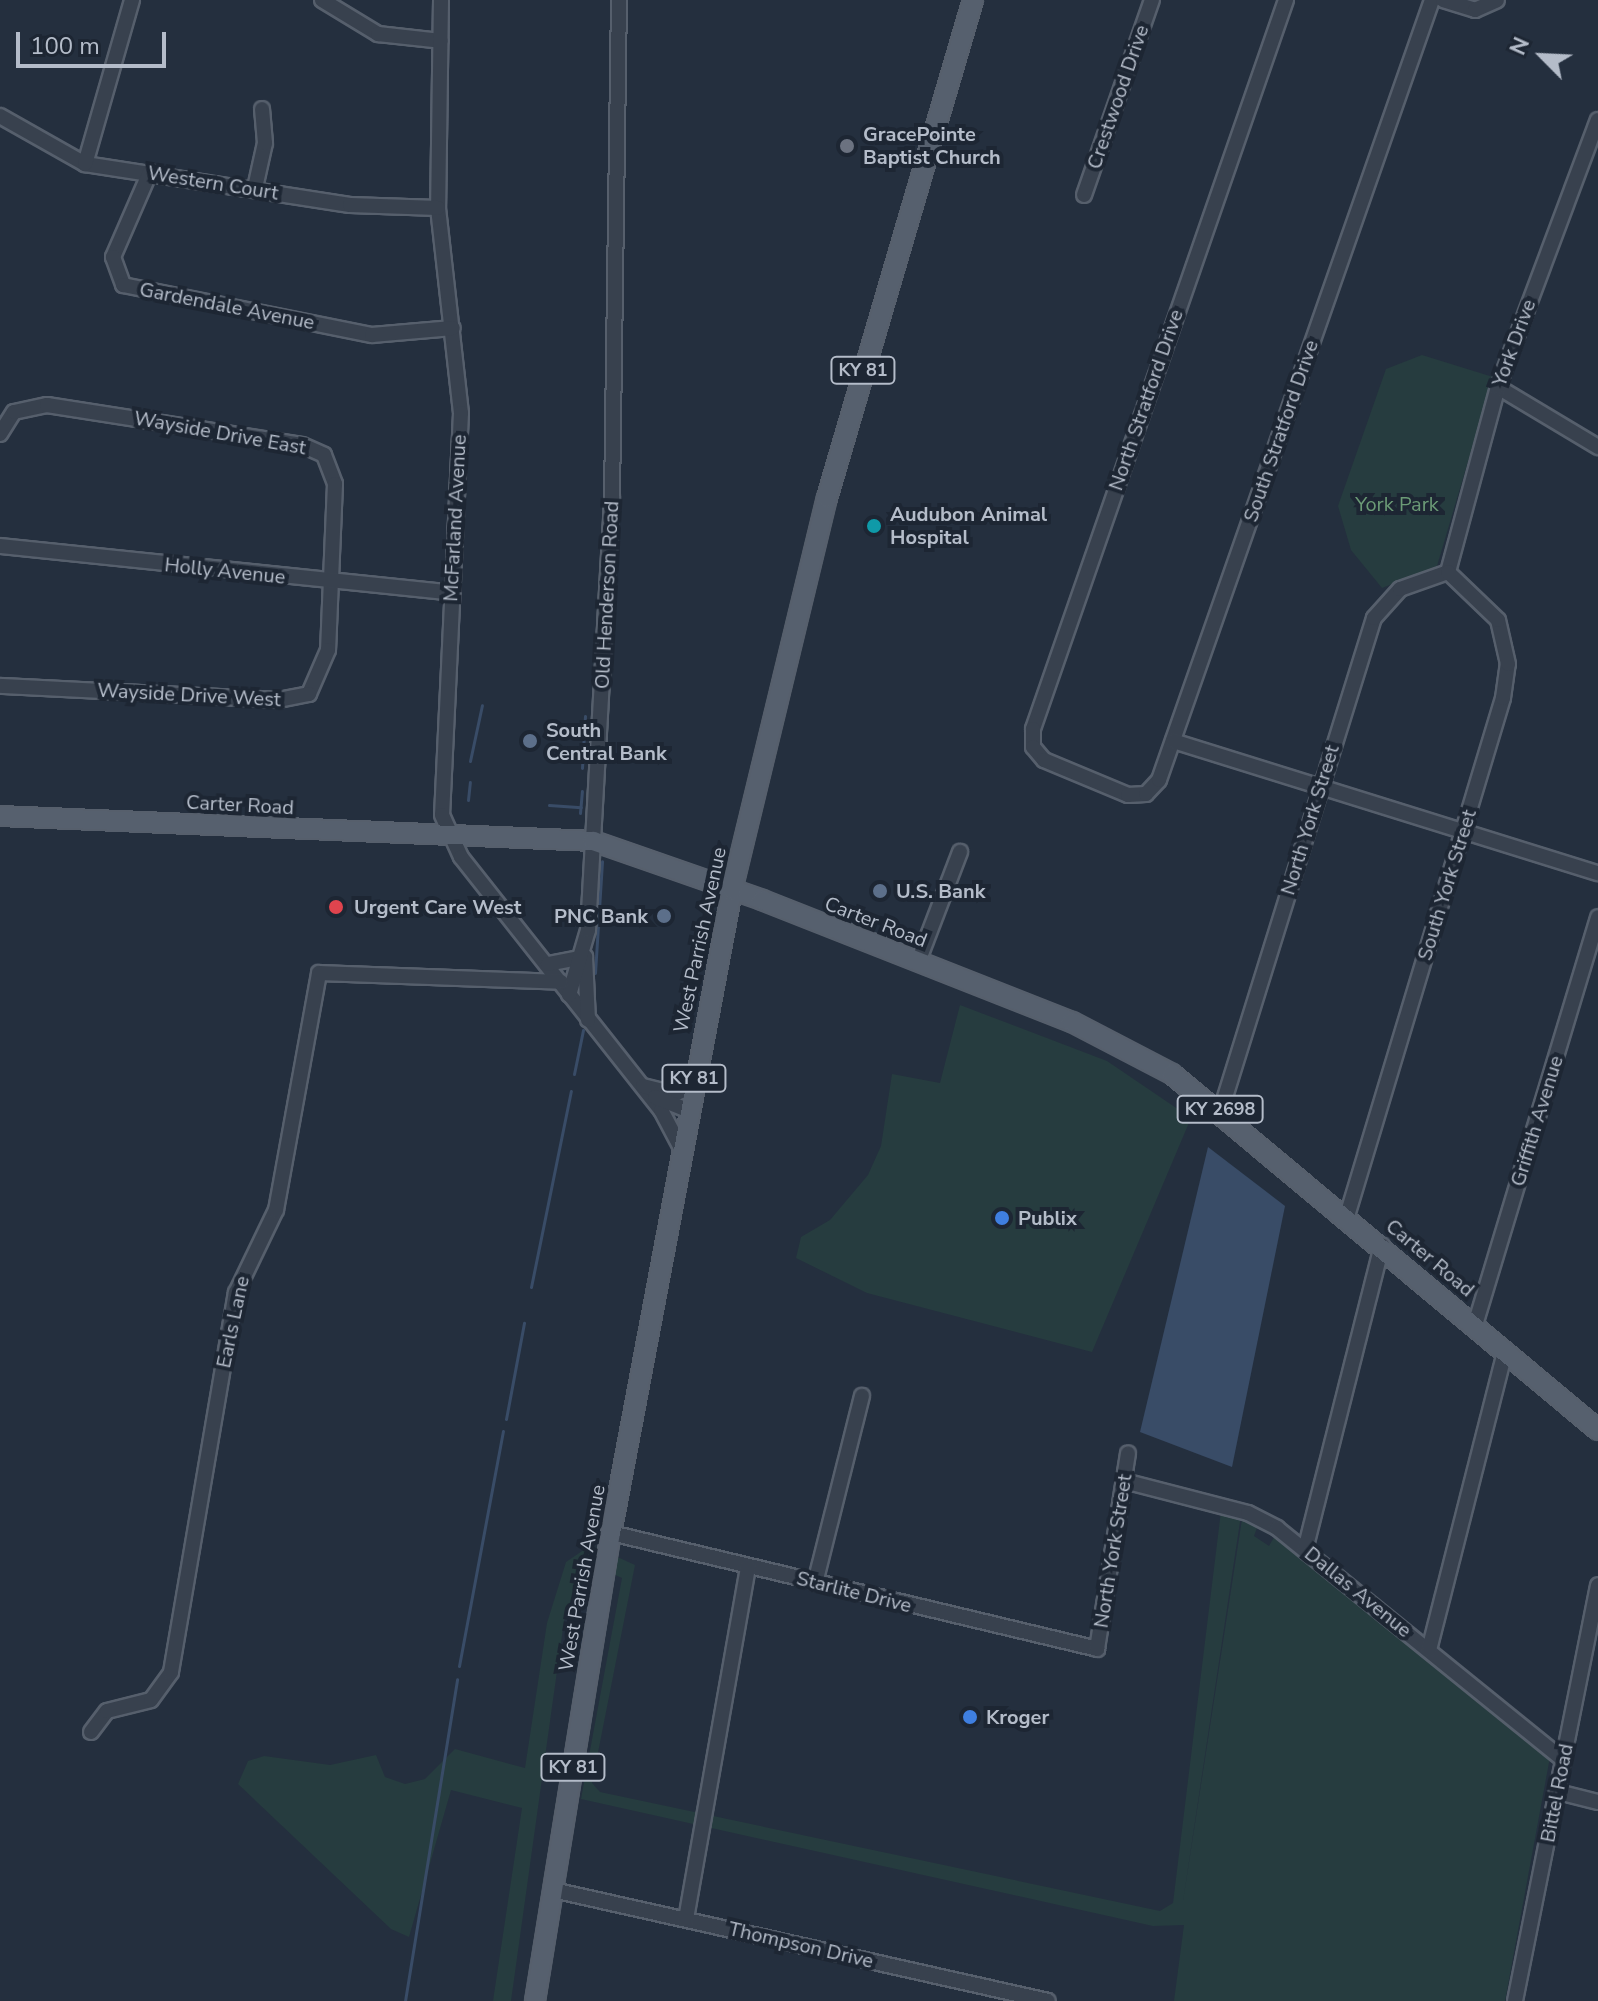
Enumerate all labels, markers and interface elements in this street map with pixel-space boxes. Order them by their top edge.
scale bar [20,16,170,66]
north arrow [1502,16,1582,96]
street label: Crestwood Drive [1082,22,1154,172]
text: 100 m [30,30,100,62]
text: N [1503,33,1537,60]
place label: GracePointe Baptist Church [863,122,1001,169]
marker: GracePointe Baptist Church [838,137,856,155]
street label: Western Court [146,161,280,205]
street label: Gardendale Avenue [137,277,317,335]
street label: York Drive [1487,296,1541,390]
street label: North Stratford Drive [1104,306,1188,494]
street label: South Stratford Drive [1239,337,1323,525]
road number: KY 81 [829,356,897,384]
street label: Wayside Drive East [132,406,308,460]
street label: McFarland Avenue [439,434,471,602]
park label: York Park [1355,492,1439,516]
street label: Old Henderson Road [590,500,624,690]
place label: Audubon Animal Hospital [890,502,1047,549]
marker: Audubon Animal Hospital [865,517,883,535]
street label: Holly Avenue [163,553,287,589]
street label: Wayside Drive West [97,678,281,712]
place label: South Central Bank [546,718,667,765]
marker: South Central Bank [521,732,539,750]
street label: North York Street [1276,742,1344,898]
street label: Carter Road [186,790,294,820]
street label: South York Street [1413,807,1481,963]
street label: West Parrish Avenue [669,845,731,1035]
place label: U.S. Bank [896,879,985,903]
marker: U.S. Bank [871,882,889,900]
street label: Carter Road [821,891,931,953]
place label: Urgent Care West [354,895,521,919]
marker: Urgent Care West [325,896,347,918]
place label: PNC Bank [554,904,648,928]
marker: PNC Bank [655,907,673,925]
street label: Griffith Avenue [1506,1053,1568,1189]
road number: KY 81 [660,1064,728,1092]
road number: KY 2698 [1176,1095,1264,1123]
place label: Publix [1018,1206,1077,1230]
marker: Publix [993,1209,1011,1227]
street label: Carter Road [1381,1214,1479,1302]
street label: Earls Lane [212,1274,254,1370]
street label: North York Street [1089,1472,1137,1630]
street label: West Parrish Avenue [554,1483,610,1673]
street label: Dallas Avenue [1300,1542,1416,1642]
street label: Starlite Drive [794,1566,914,1618]
place label: Kroger [986,1705,1049,1729]
marker: Kroger [961,1708,979,1726]
street label: Bittel Road [1536,1742,1578,1844]
road number: KY 81 [539,1753,607,1781]
street label: Thompson Drive [726,1917,876,1973]

